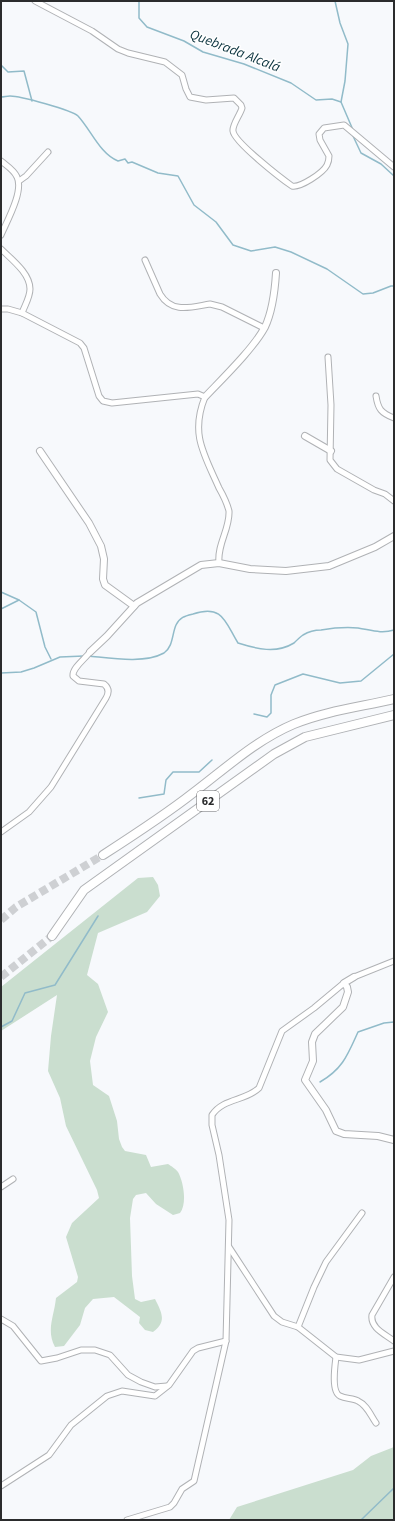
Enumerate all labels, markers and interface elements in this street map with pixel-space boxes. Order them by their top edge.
water label: Quebrada Alcalá [187,25,284,78]
road number: 62 [197,791,219,811]

